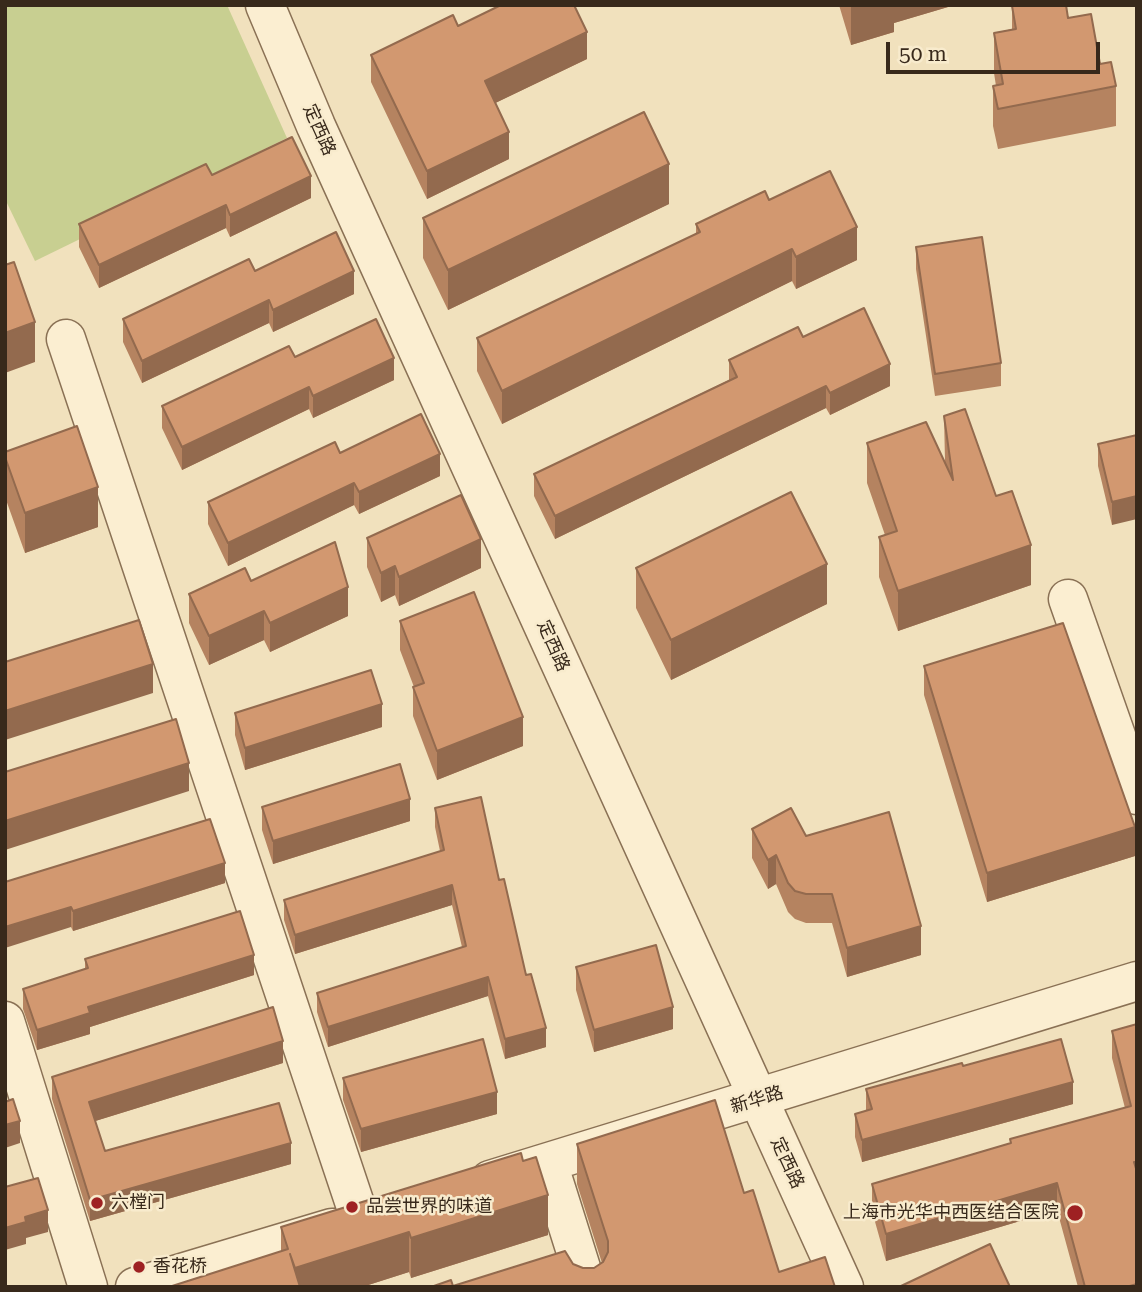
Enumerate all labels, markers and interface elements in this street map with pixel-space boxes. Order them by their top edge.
scale bar [890,28,1104,72]
text: 50 m [899,42,947,66]
street label: 定西路 [298,101,340,159]
street label: 定西路 [532,617,574,675]
street label: 新华路 [728,1082,786,1118]
street label: 定西路 [766,1134,808,1192]
place label: 六樘门 [111,1192,165,1214]
marker: 六樘门 [89,1195,105,1211]
place label: 品尝世界的味道 [366,1196,492,1218]
marker: 品尝世界的味道 [344,1199,360,1215]
place label: 上海市光华中西医结合医院 [843,1202,1059,1224]
marker: 上海市光华中西医结合医院 [1065,1203,1085,1223]
place label: 香花桥 [153,1256,207,1278]
marker: 香花桥 [131,1259,147,1275]

